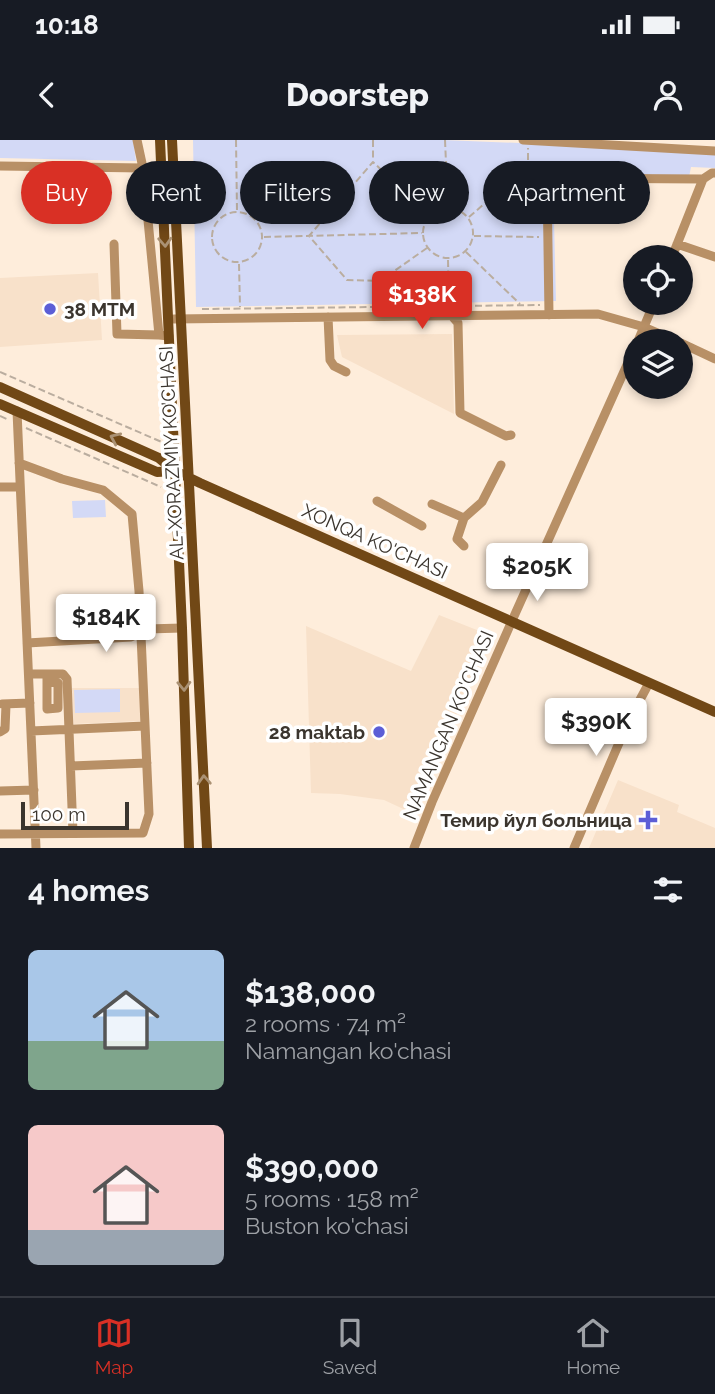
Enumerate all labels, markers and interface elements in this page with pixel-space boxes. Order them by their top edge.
text: 10:18 [35,10,99,40]
icon: back [28,76,66,114]
text: Doorstep [286,76,429,113]
icon: person [649,76,687,114]
chip: Buy [21,161,112,224]
chip: Rent [126,161,226,224]
chip: Filters [240,161,355,224]
chip: New [369,161,469,224]
chip: Apartment [483,161,650,224]
one-way arrow [157,236,172,247]
map controls [623,245,693,399]
button: locate [623,245,693,315]
pin: $138K [373,272,471,331]
text: $138K [388,280,456,307]
place label: 38 MTM [64,298,135,320]
marker: 38 MTM [42,301,58,317]
button: layers [623,329,693,399]
street label: AL-XORAZMIY KO’CHASI [154,345,188,561]
one-way arrow [110,432,122,446]
street label: XONQA KO'CHASI [299,499,451,583]
pin: $205K [488,544,586,603]
text: $205K [502,552,572,579]
pin: $184K [57,594,155,654]
text: $184K [72,603,140,630]
street label: NAMANGAN KO'CHASI [398,627,498,823]
one-way arrow [176,681,192,691]
pin: $390K [547,698,645,758]
text: $390K [561,707,631,734]
place label: 28 maktab [269,721,365,743]
marker: 28 maktab [371,724,387,740]
one-way arrow [197,774,212,785]
scale bar [21,799,130,831]
text: 100 m [32,803,86,825]
place label: Темир йул больница [440,809,632,831]
marker: Темир йул больница [638,810,658,830]
icon: filters [649,871,687,909]
text: 4 homes [28,873,149,908]
text: $138,000 [245,975,376,1010]
icon: home [84,978,168,1062]
text: 2 rooms · 74 m² [245,1010,406,1037]
text: Namangan ko'chasi [245,1037,452,1064]
text: $390,000 [245,1150,379,1185]
icon: home [84,1153,168,1237]
text: 5 rooms · 158 m² [245,1185,419,1212]
text: Buston ko'chasi [245,1212,409,1239]
tab: Map [95,1314,133,1378]
tab: Saved [323,1314,377,1378]
tab: Home [566,1314,620,1378]

